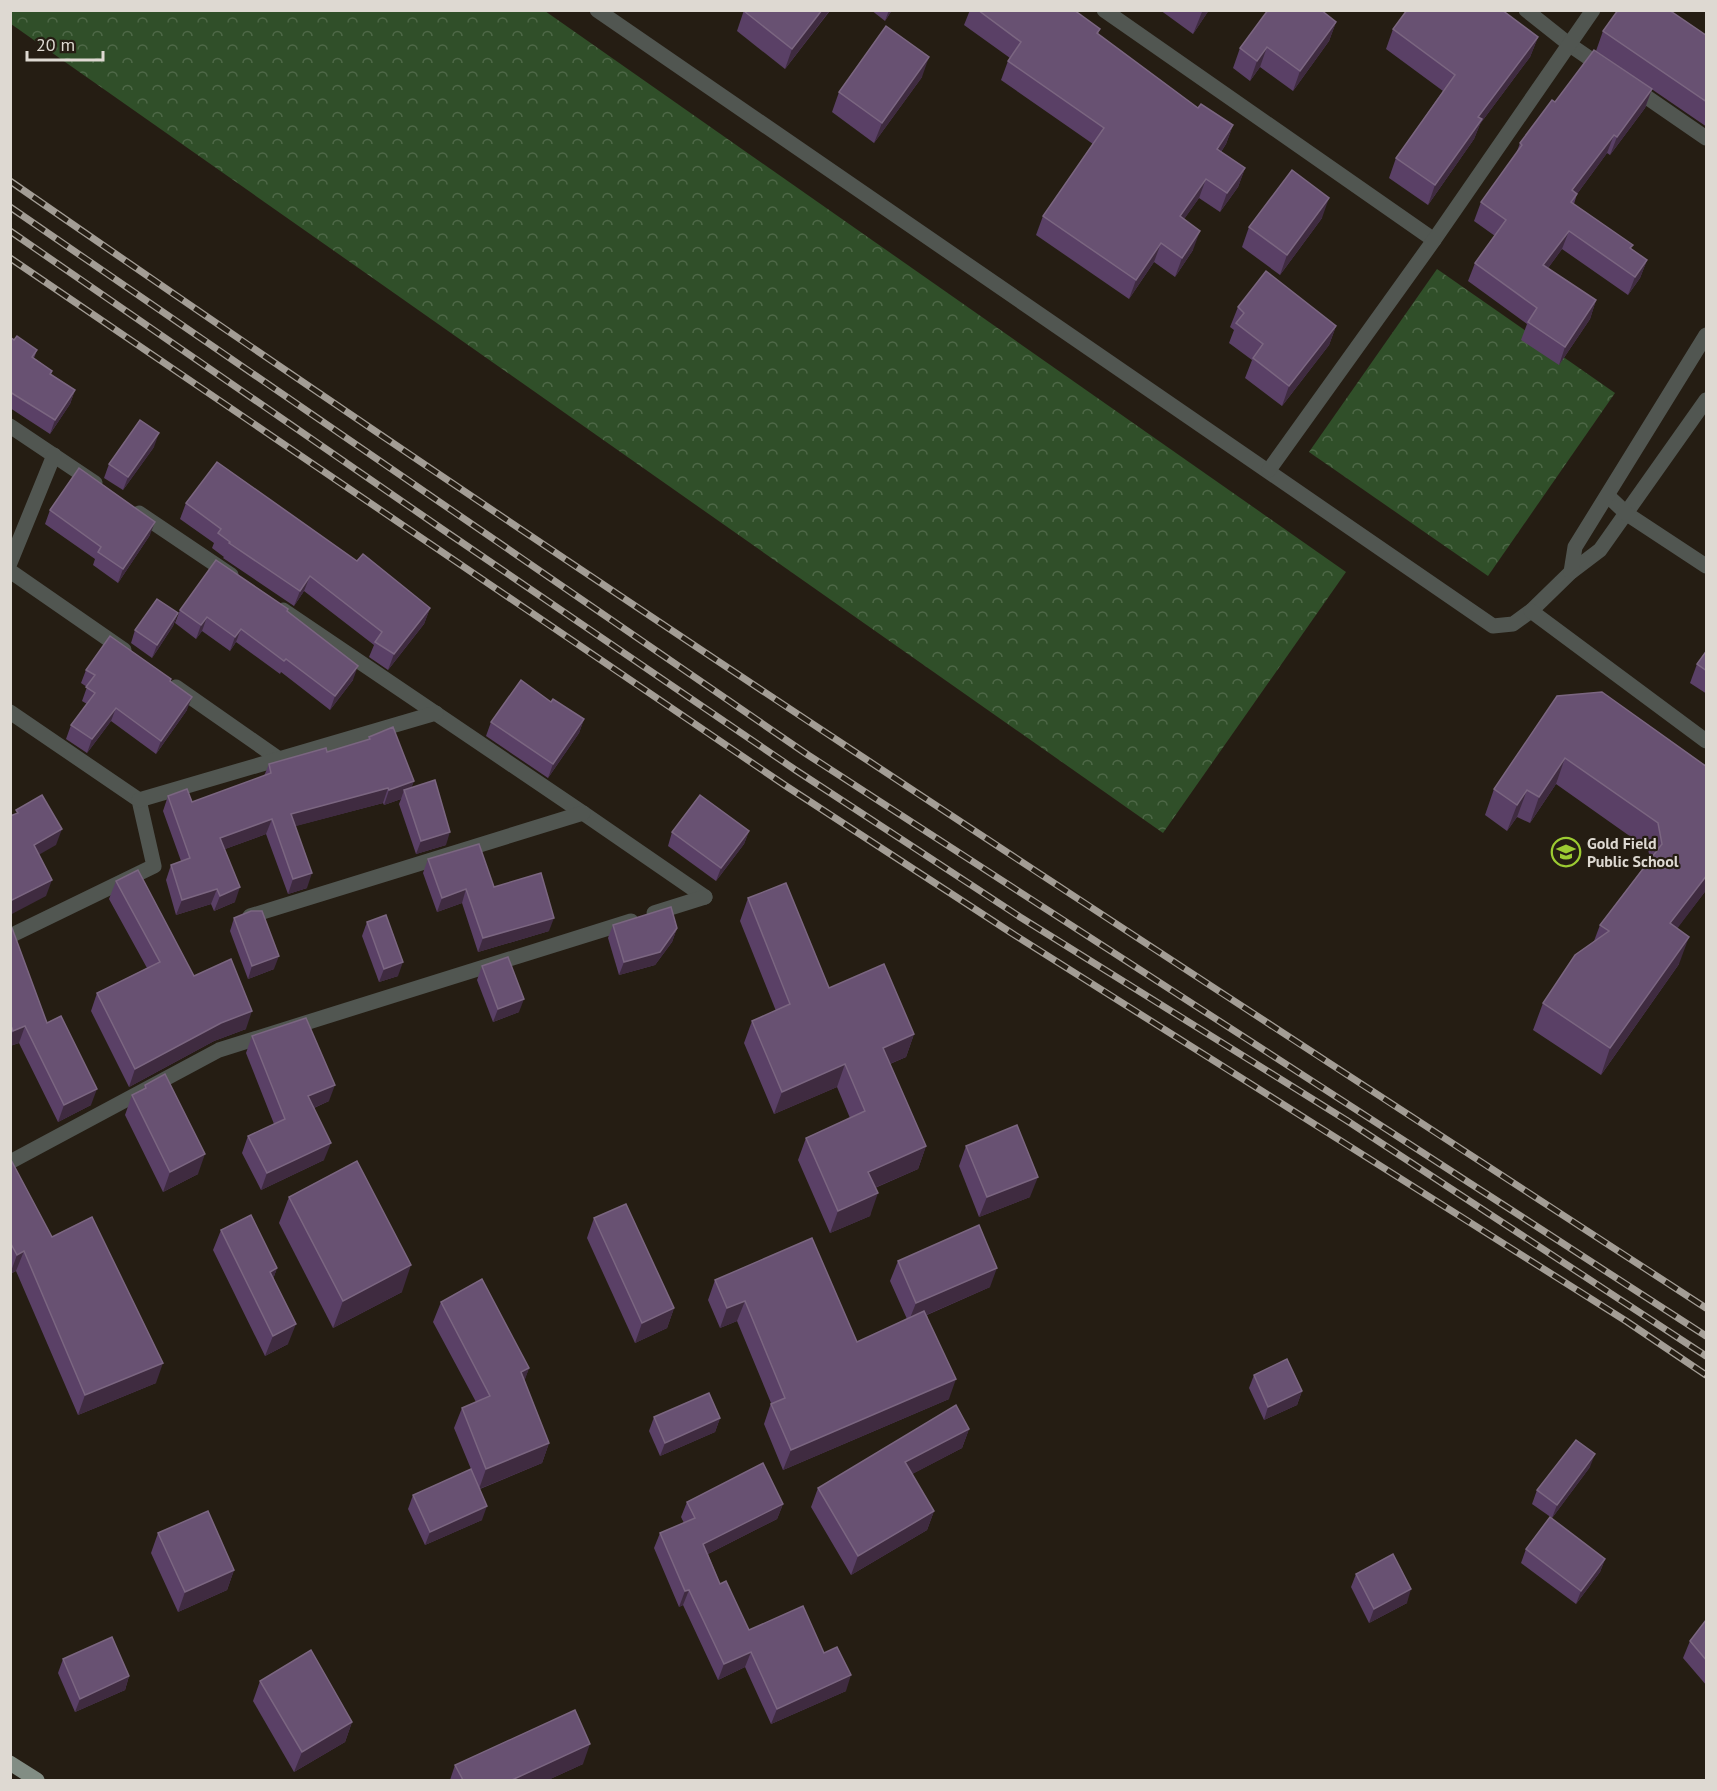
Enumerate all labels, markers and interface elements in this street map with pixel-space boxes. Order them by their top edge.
scale bar [27,24,104,62]
text: 20 m [36,33,75,56]
place label: Gold Field Public School [1587,833,1679,871]
school or university icon: Gold Field Public School [1550,836,1582,868]

